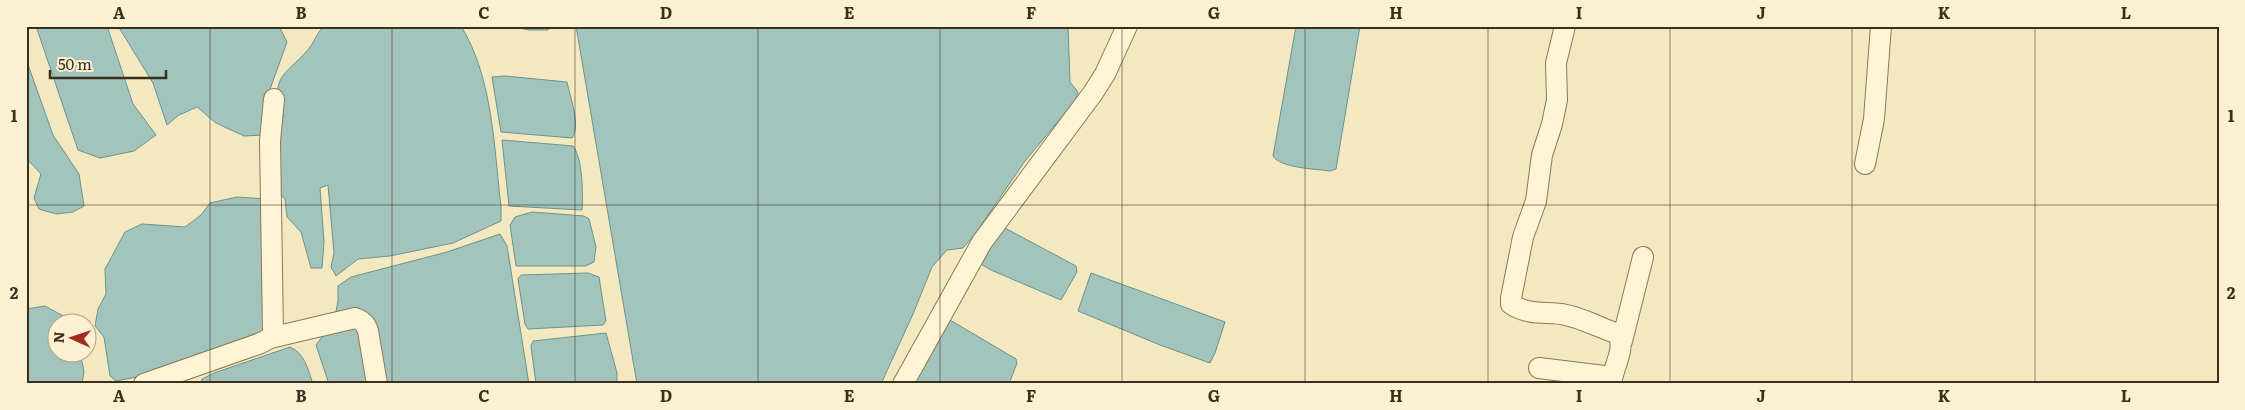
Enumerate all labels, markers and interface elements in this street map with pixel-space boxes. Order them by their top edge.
text: A [113,0,125,24]
text: B [295,0,307,24]
text: C [478,0,490,24]
text: D [660,0,672,24]
text: E [844,0,855,24]
text: F [1026,0,1036,24]
text: G [1208,0,1220,24]
text: H [1389,0,1403,24]
text: I [1576,0,1582,24]
text: J [1756,0,1766,24]
text: K [1938,0,1951,24]
text: L [2121,0,2131,24]
scale bar [50,48,166,80]
text: 50 m [58,52,92,75]
text: 1 [11,103,18,127]
text: 1 [2228,103,2235,127]
text: 2 [10,280,19,304]
text: 2 [2227,280,2236,304]
north arrow [48,312,98,362]
text: N [48,331,68,344]
text: A [113,383,125,407]
text: B [295,383,307,407]
text: C [478,383,490,407]
text: D [660,383,672,407]
text: E [844,383,855,407]
text: F [1026,383,1036,407]
text: G [1208,383,1220,407]
text: H [1389,383,1403,407]
text: I [1576,383,1582,407]
text: J [1756,383,1766,407]
text: K [1938,383,1951,407]
text: L [2121,383,2131,407]

